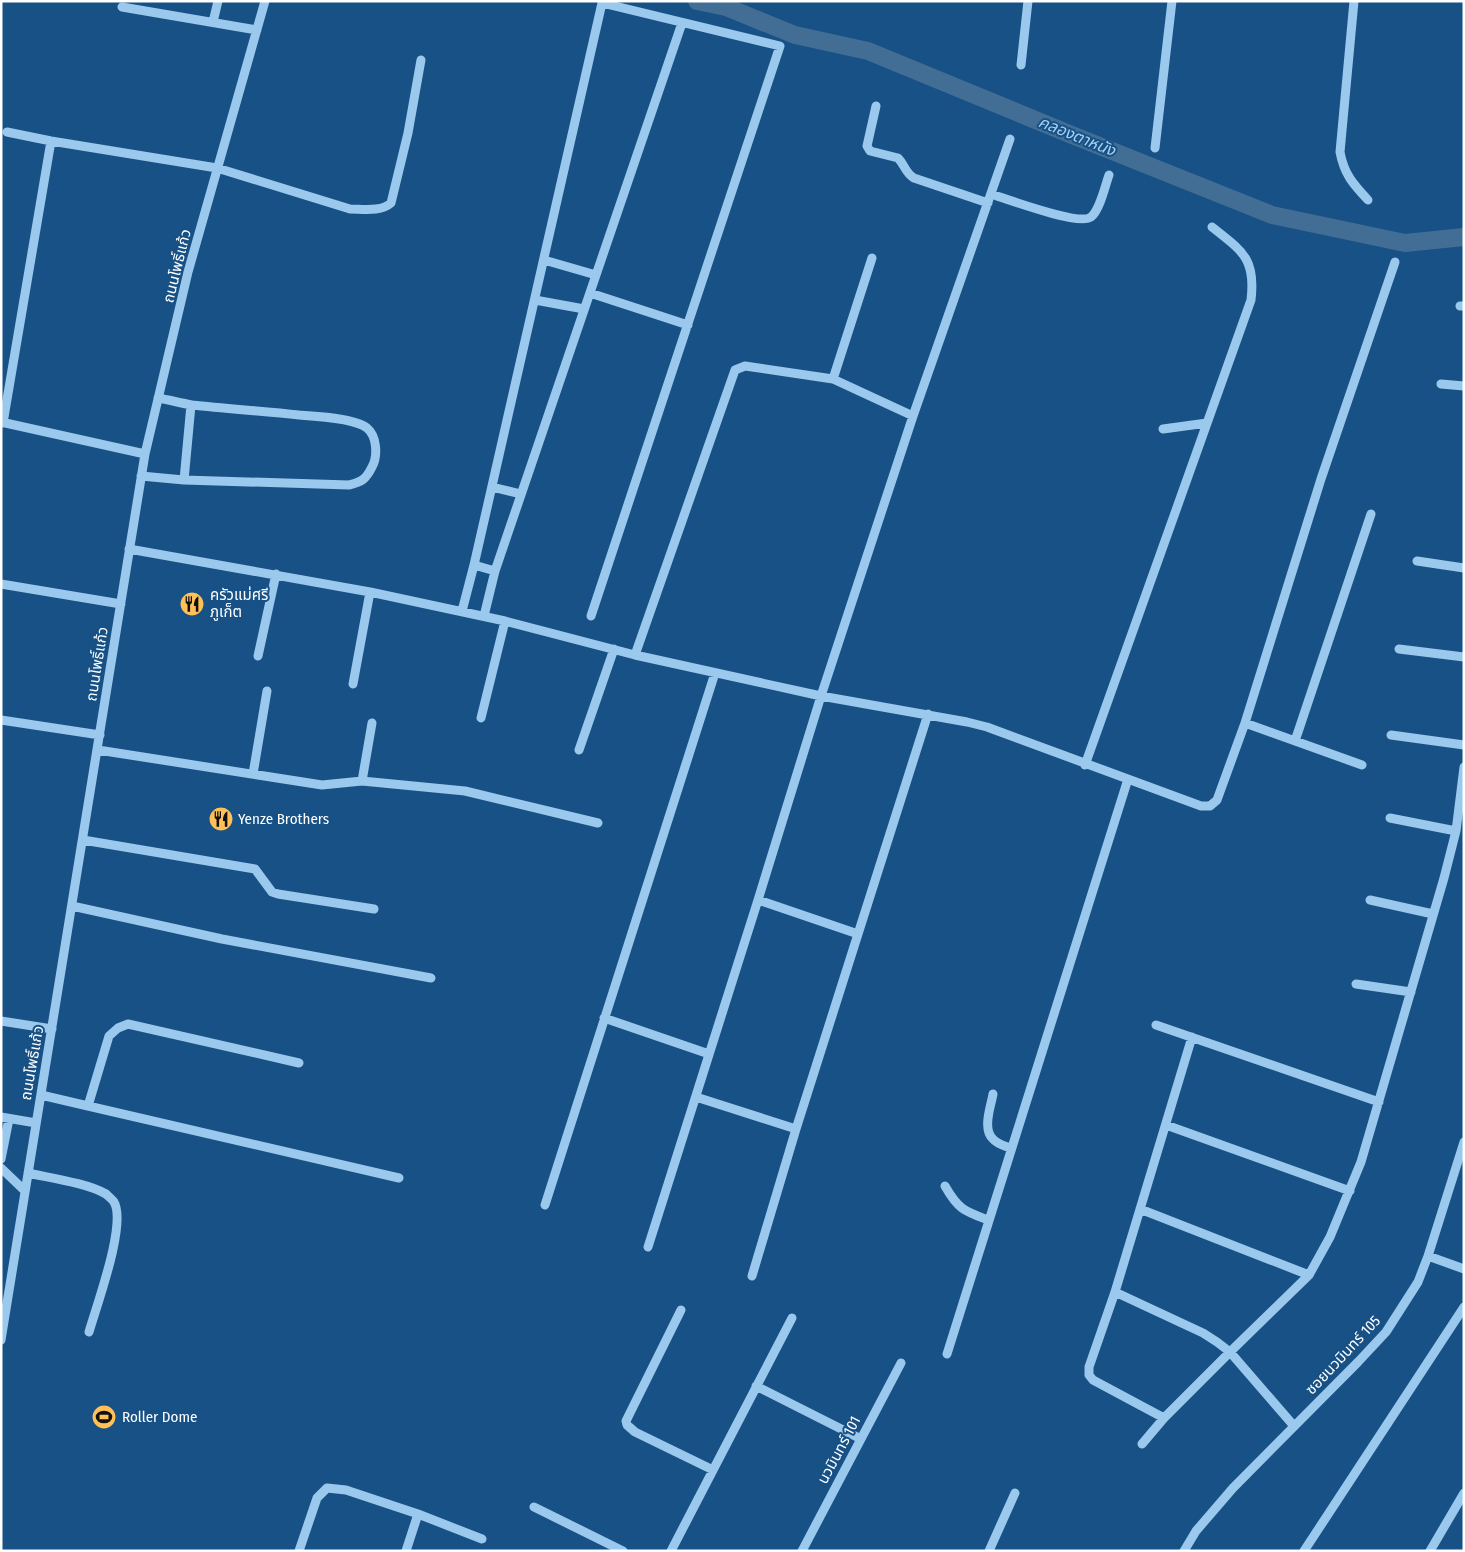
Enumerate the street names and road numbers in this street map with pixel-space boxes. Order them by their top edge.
street label: ถนนโพธิ์แก้ว [159,227,195,305]
street label: ถนนโพธิ์แก้ว [82,625,112,703]
street label: ถนนโพธิ์แก้ว [16,1024,47,1102]
street label: ซอยนวมินทร์ 105 [1302,1312,1384,1398]
street label: นวมินทร์ 101 [814,1413,864,1487]

